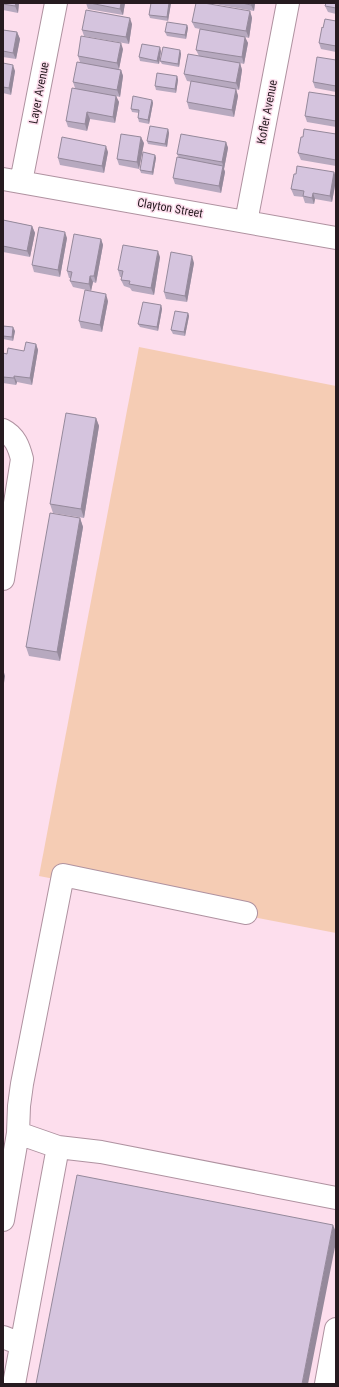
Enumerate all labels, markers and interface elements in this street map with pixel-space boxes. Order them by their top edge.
street label: Layer Avenue [26,60,52,125]
street label: Kofler Avenue [254,78,280,145]
street label: Clayton Street [136,195,204,221]

